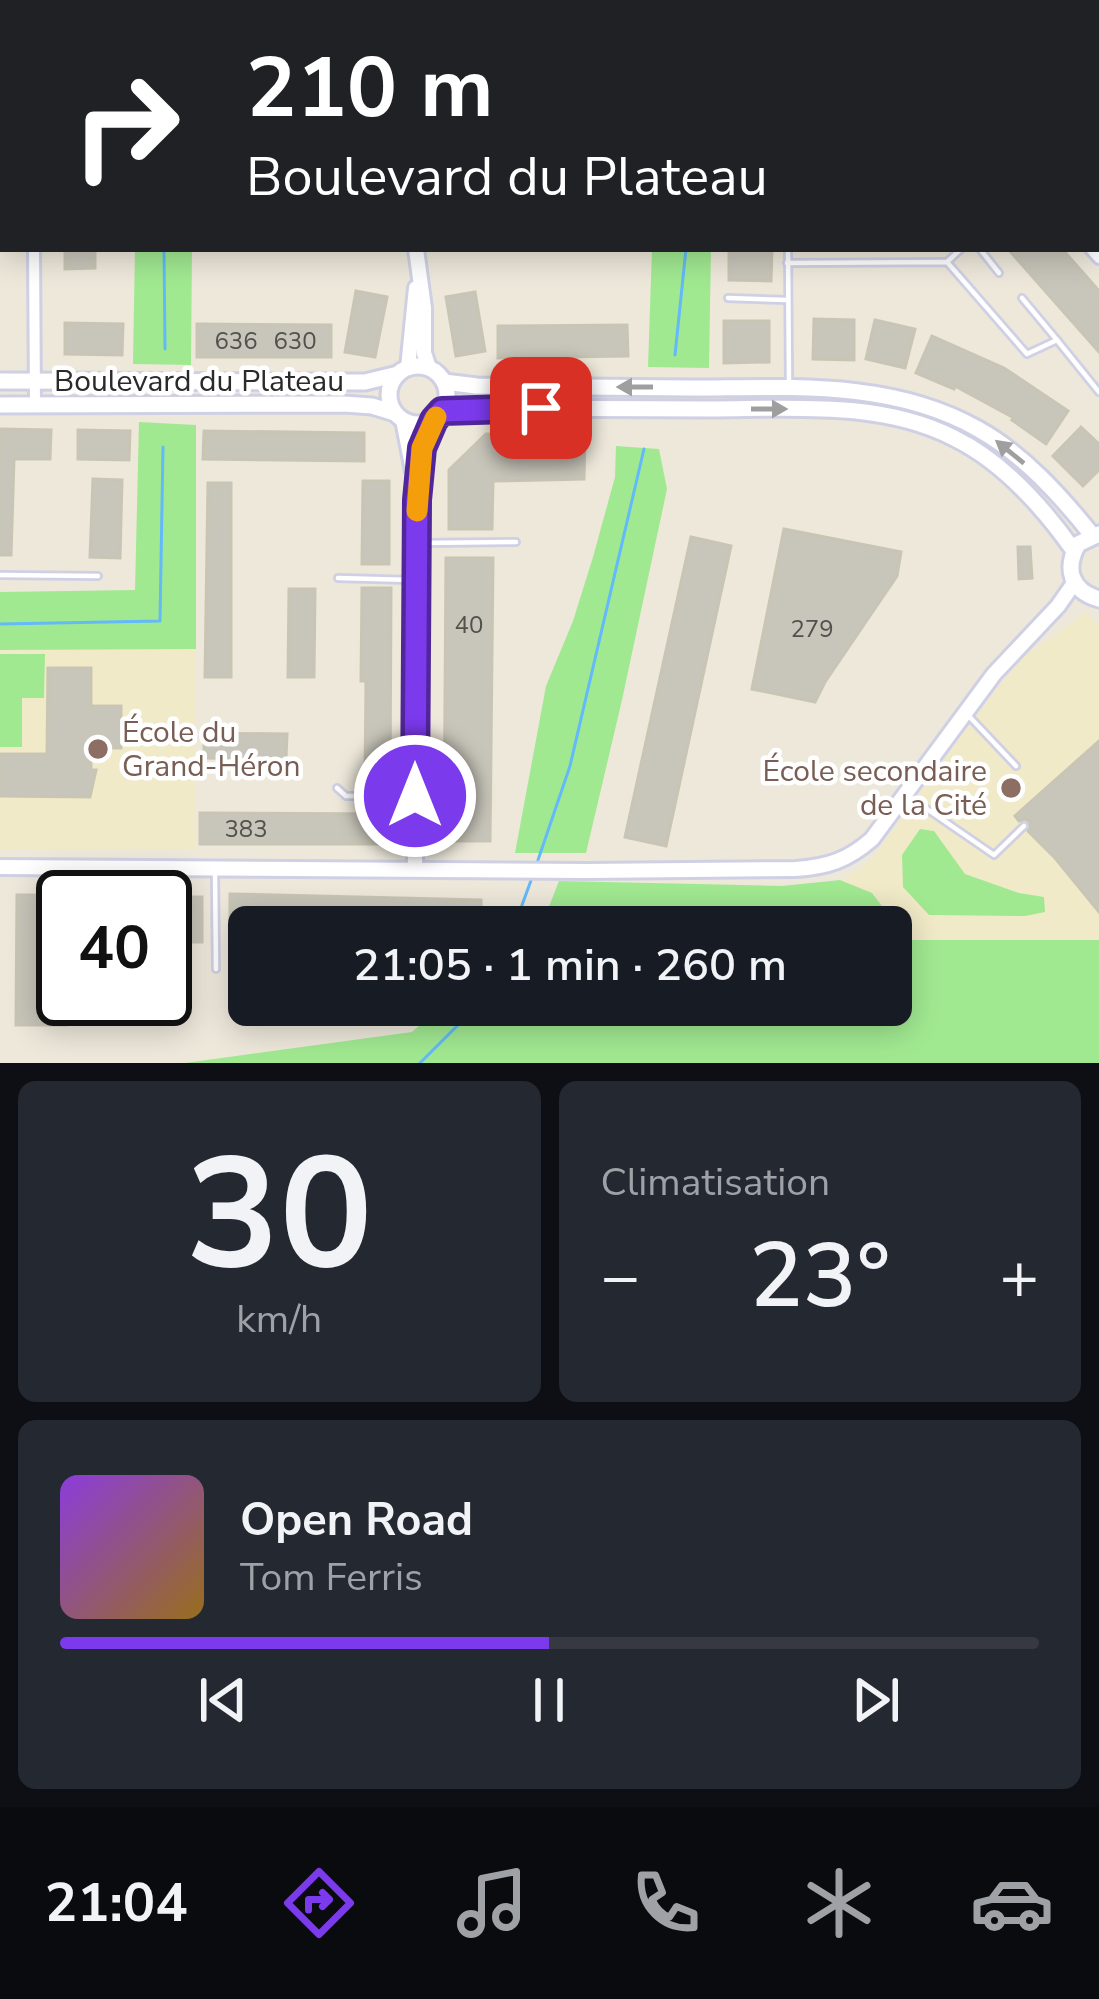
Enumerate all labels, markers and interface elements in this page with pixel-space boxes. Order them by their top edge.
text: 210 m [246,31,494,146]
icon: right [48,48,204,204]
text: Boulevard du Plateau [246,140,768,214]
house number: 636 [214,325,258,357]
house number: 630 [273,325,317,357]
pin [490,357,592,459]
street label: Boulevard du Plateau [54,361,344,402]
icon: arrive [508,375,574,441]
one-way arrow [615,377,653,397]
one-way arrow [751,399,789,419]
one-way arrow [995,440,1026,465]
house number: 40 [455,609,483,641]
house number: 279 [790,613,834,645]
place label: École du Grand-Héron [122,712,301,787]
position arrow [352,733,478,859]
marker: École du Grand-Héron [85,736,111,762]
place label: École secondaire de la Cité [762,751,987,826]
marker: École secondaire de la Cité [998,775,1024,801]
house number: 383 [224,813,268,845]
speed limit sign: 40 [36,870,192,1026]
text: 21:05 · 1 min · 260 m [353,935,787,996]
text: 30 [186,1108,373,1321]
text: Climatisation [601,1156,830,1209]
text: 23° [749,1215,891,1338]
text: − [601,1232,640,1322]
text: + [999,1232,1039,1322]
text: km/h [236,1293,322,1346]
text: Open Road [240,1490,473,1551]
text: Tom Ferris [240,1551,423,1604]
icon: previous [190,1667,256,1733]
icon: pause [516,1667,582,1733]
icon: next [843,1667,909,1733]
icon: directions [277,1861,361,1945]
icon: music [450,1861,534,1945]
icon: phone [624,1861,708,1945]
icon: climate [797,1861,881,1945]
icon: car [970,1861,1054,1945]
text: 21:04 [45,1866,188,1940]

